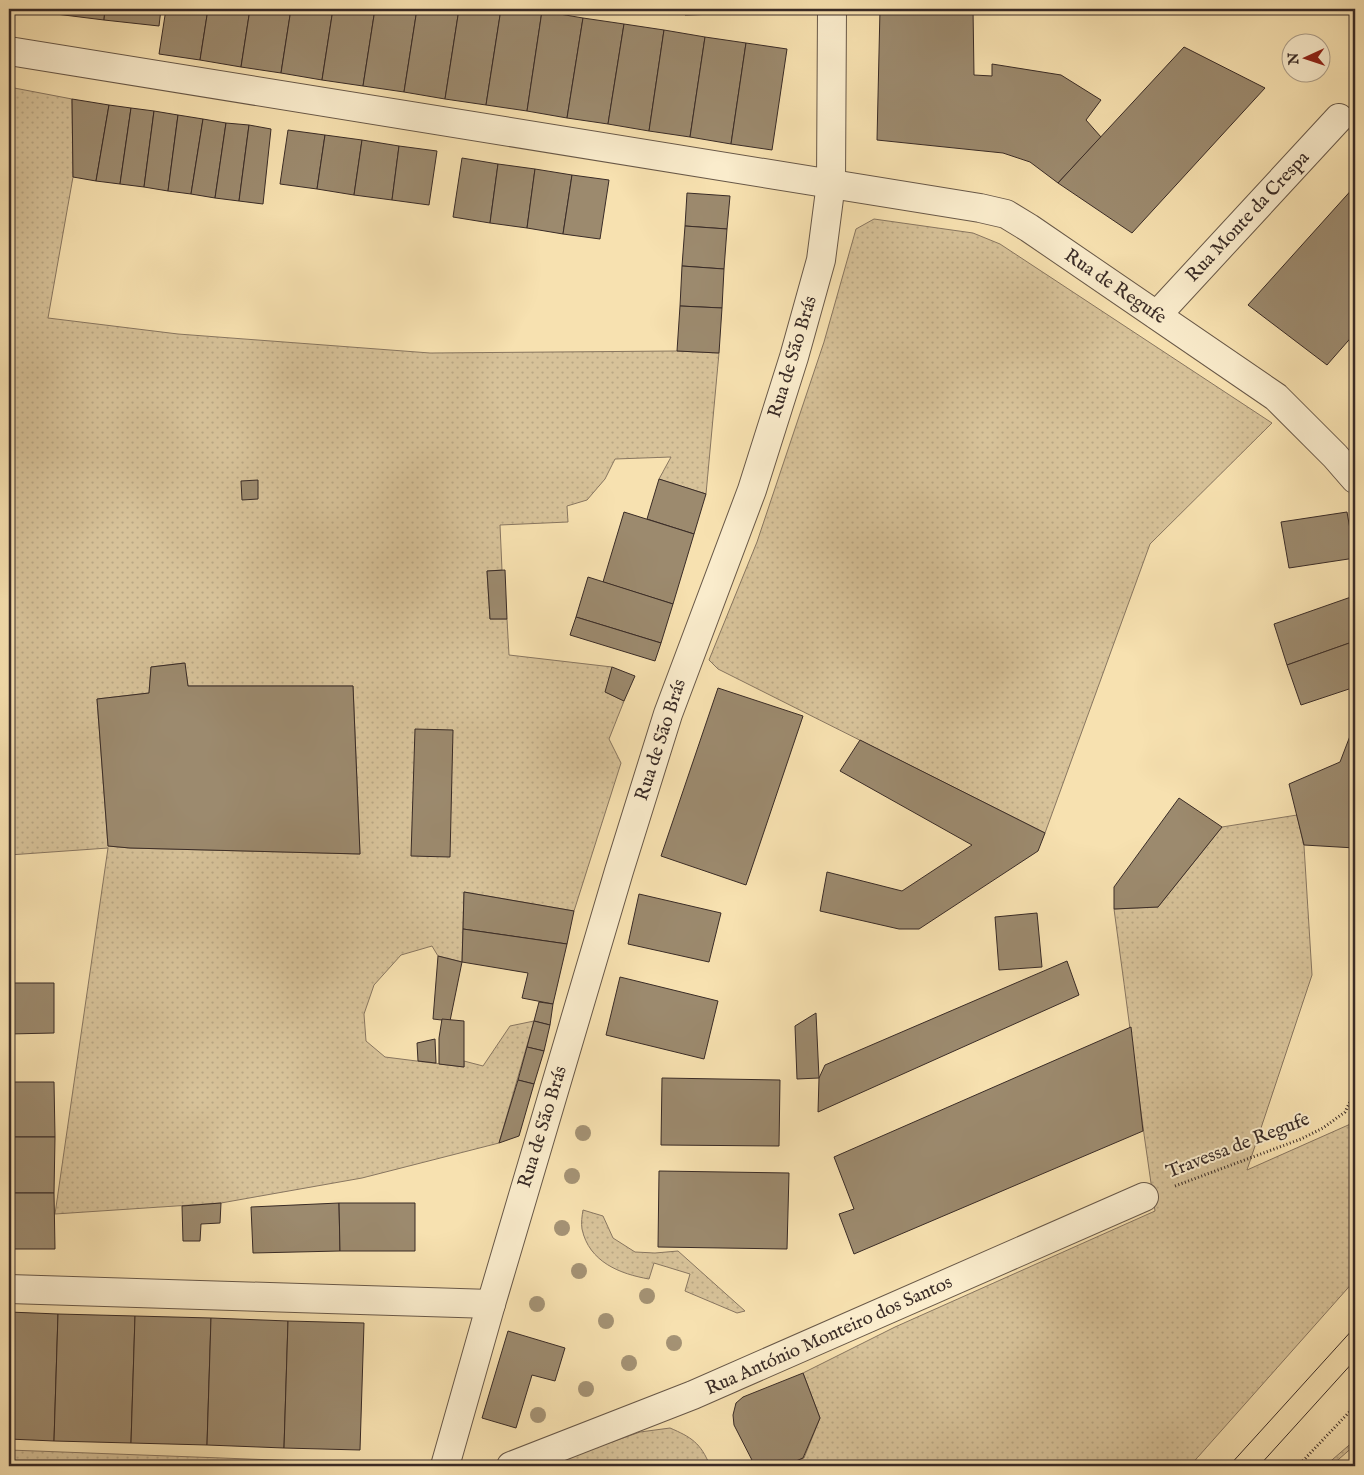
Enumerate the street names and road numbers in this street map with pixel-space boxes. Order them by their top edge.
street label: Rua Monte da Crespa [1181,146,1316,288]
street label: Rua de Regufe [1059,244,1171,330]
street label: Rua de São Brás [763,293,823,421]
street label: Rua de São Brás [630,676,692,804]
street label: Rua de São Brás [513,1063,573,1191]
street label: Travessa de Regufe [1163,1107,1313,1184]
street label: Rua António Monteiro dos Santos [702,1271,956,1401]

